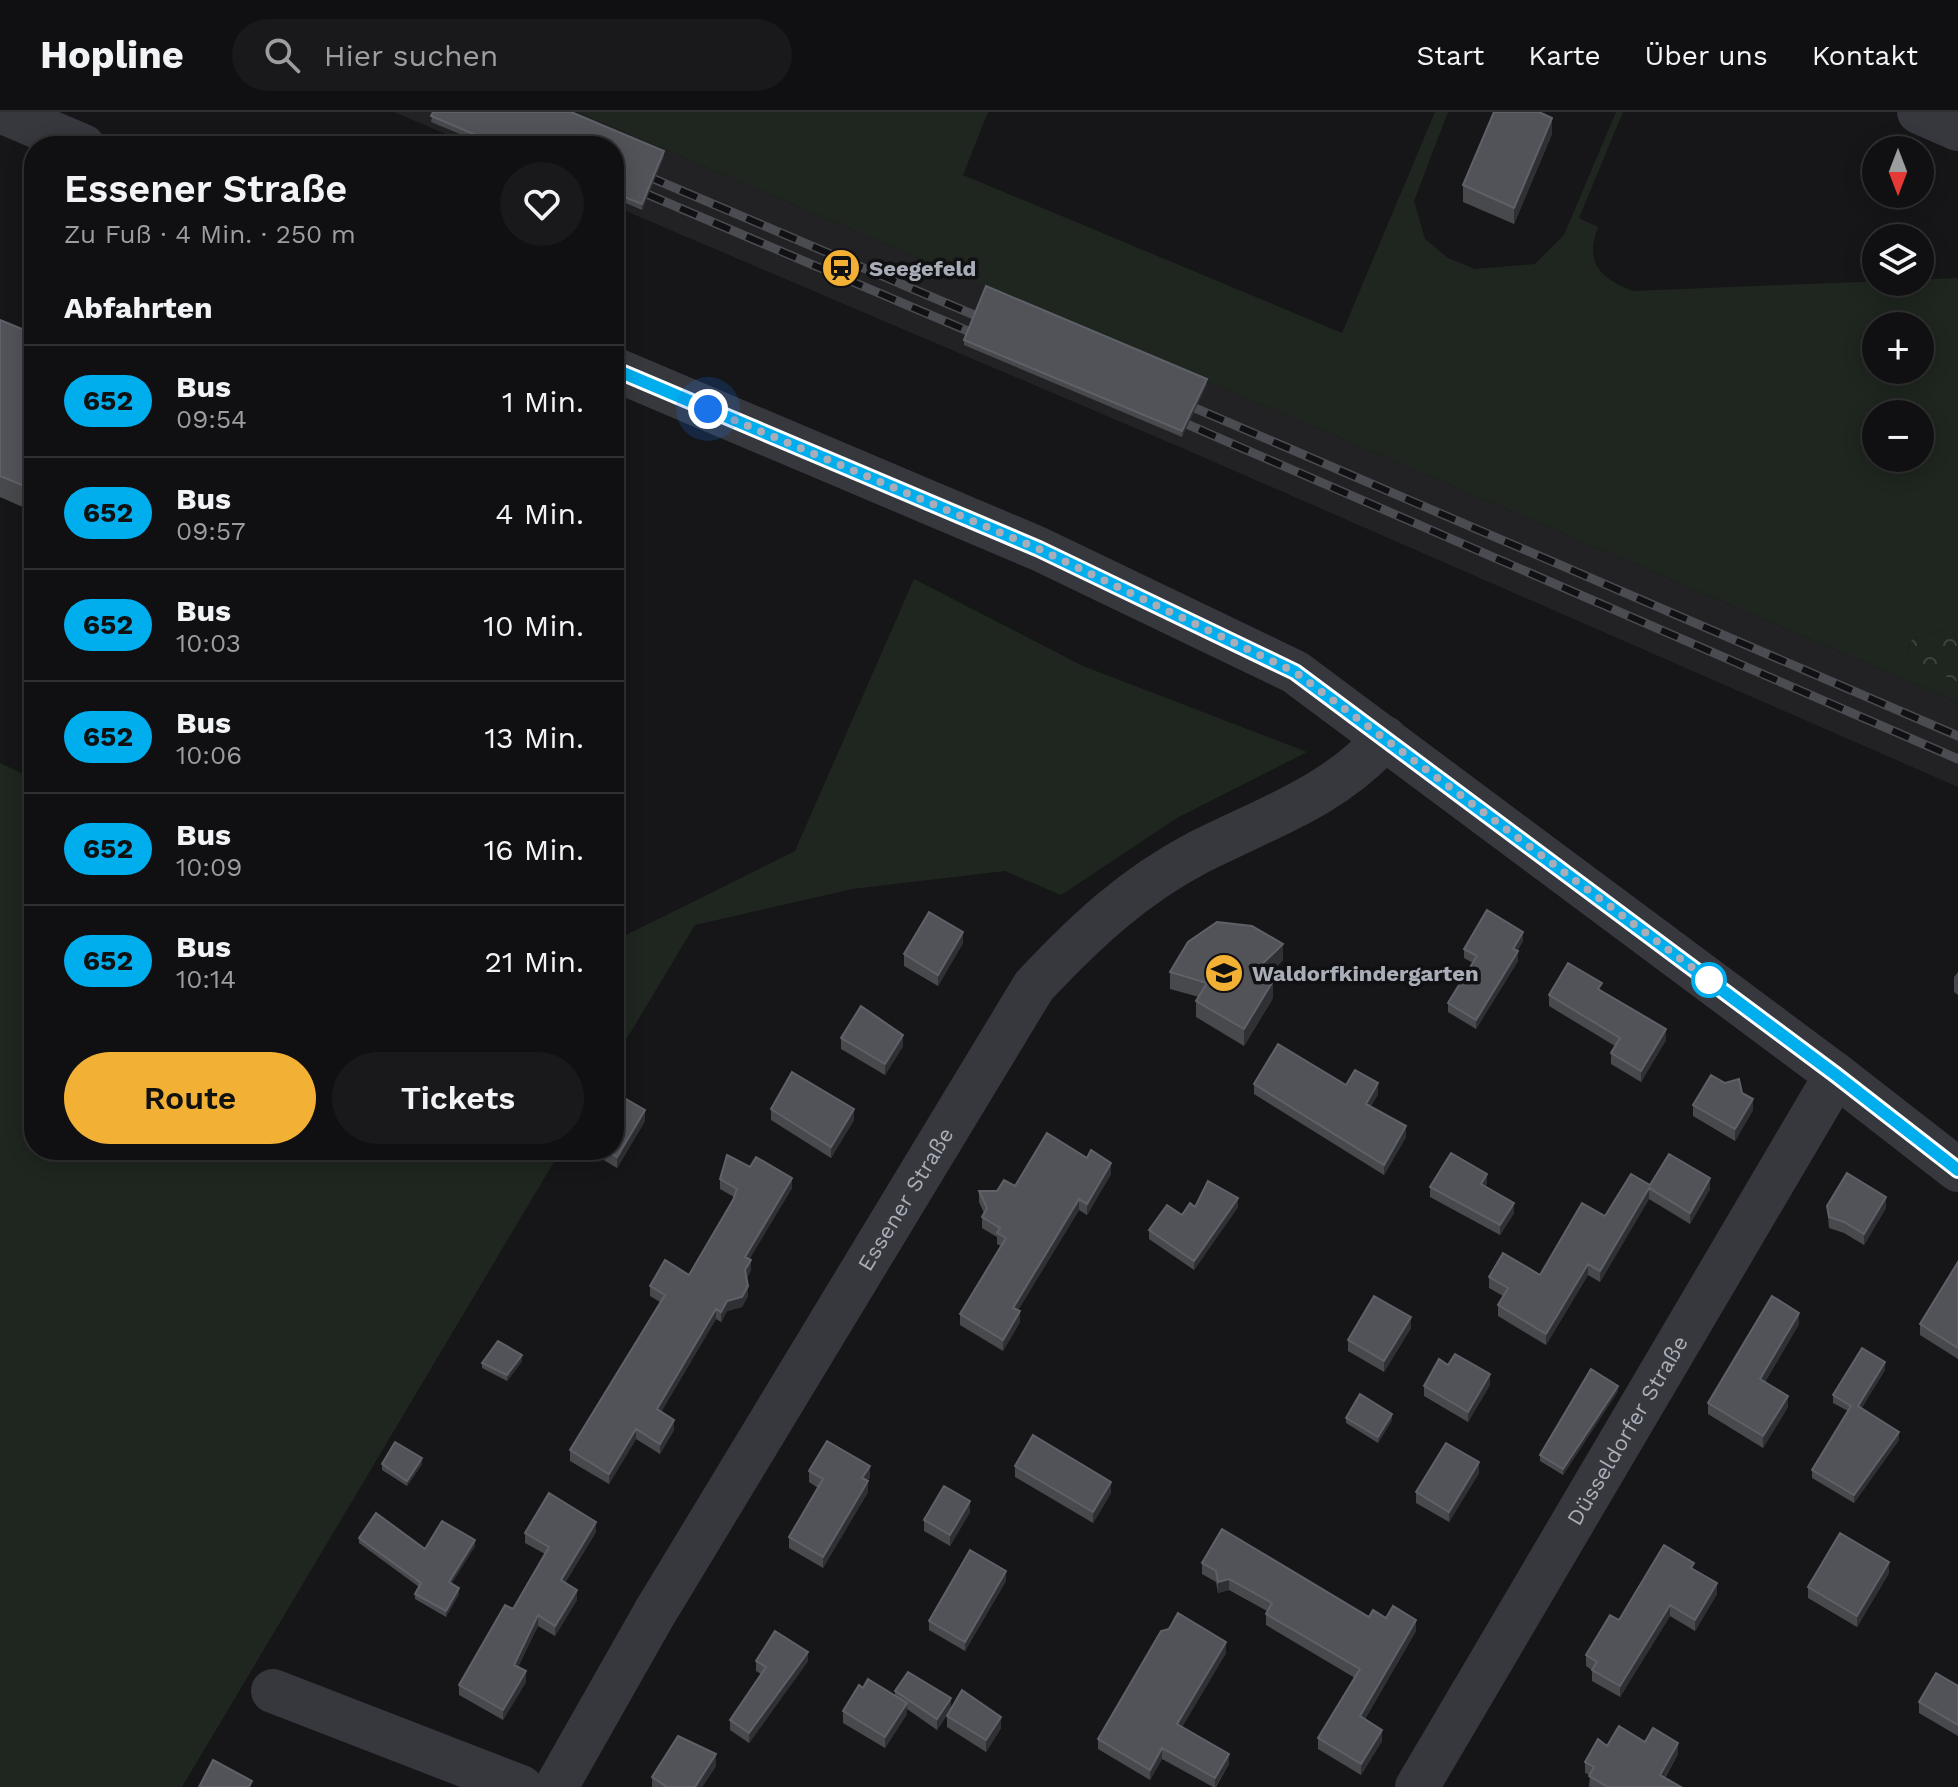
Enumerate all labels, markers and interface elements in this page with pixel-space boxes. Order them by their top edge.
search box [232,19,792,91]
text: Hopline [40,33,184,77]
icon: search [260,33,304,77]
text: Hier suchen [324,38,498,73]
text: Start [1416,39,1484,72]
text: Karte [1528,39,1601,72]
text: Über uns [1645,39,1768,72]
text: Kontakt [1812,39,1918,72]
north arrow [1862,136,1934,208]
map controls [1862,136,1934,472]
button: heart [500,162,584,246]
text: Essener Straße [64,167,347,211]
text: Zu Fuß · 4 Min. · 250 m [64,219,356,249]
button: layers [1862,224,1934,296]
station icon: Seegefeld [820,247,862,289]
place label: Seegefeld [869,256,976,281]
text: Abfahrten [64,290,213,325]
button: + [1862,312,1934,384]
text: Bus [176,369,231,404]
text: 652 [83,384,133,417]
text: 1 Min. [502,384,584,419]
your location [688,389,728,429]
button: − [1862,400,1934,472]
text: 09:54 [176,404,247,434]
text: Bus [176,481,231,516]
text: 652 [83,496,133,529]
text: 4 Min. [495,496,584,531]
text: 09:57 [176,516,246,546]
text: Bus [176,593,231,628]
text: 652 [83,608,133,641]
text: 10 Min. [483,608,584,643]
text: 10:03 [176,628,241,658]
text: Bus [176,705,231,740]
text: 652 [83,720,133,753]
text: 13 Min. [484,720,584,755]
text: 10:06 [176,740,242,770]
text: Bus [176,817,231,852]
text: 652 [83,832,133,865]
text: 16 Min. [484,832,584,867]
text: 10:09 [176,852,242,882]
text: Bus [176,929,231,964]
text: 652 [83,944,133,977]
text: 21 Min. [484,944,584,979]
school or university icon: Waldorfkindergarten [1203,952,1245,994]
place label: Waldorfkindergarten [1252,961,1479,986]
unlabelled marker [1692,963,1726,997]
text: 10:14 [176,964,236,994]
button: Route [64,1052,316,1144]
button: Tickets [332,1052,584,1144]
street label: Essener Straße [853,1123,958,1275]
street label: Düsseldorfer Straße [1562,1331,1693,1530]

